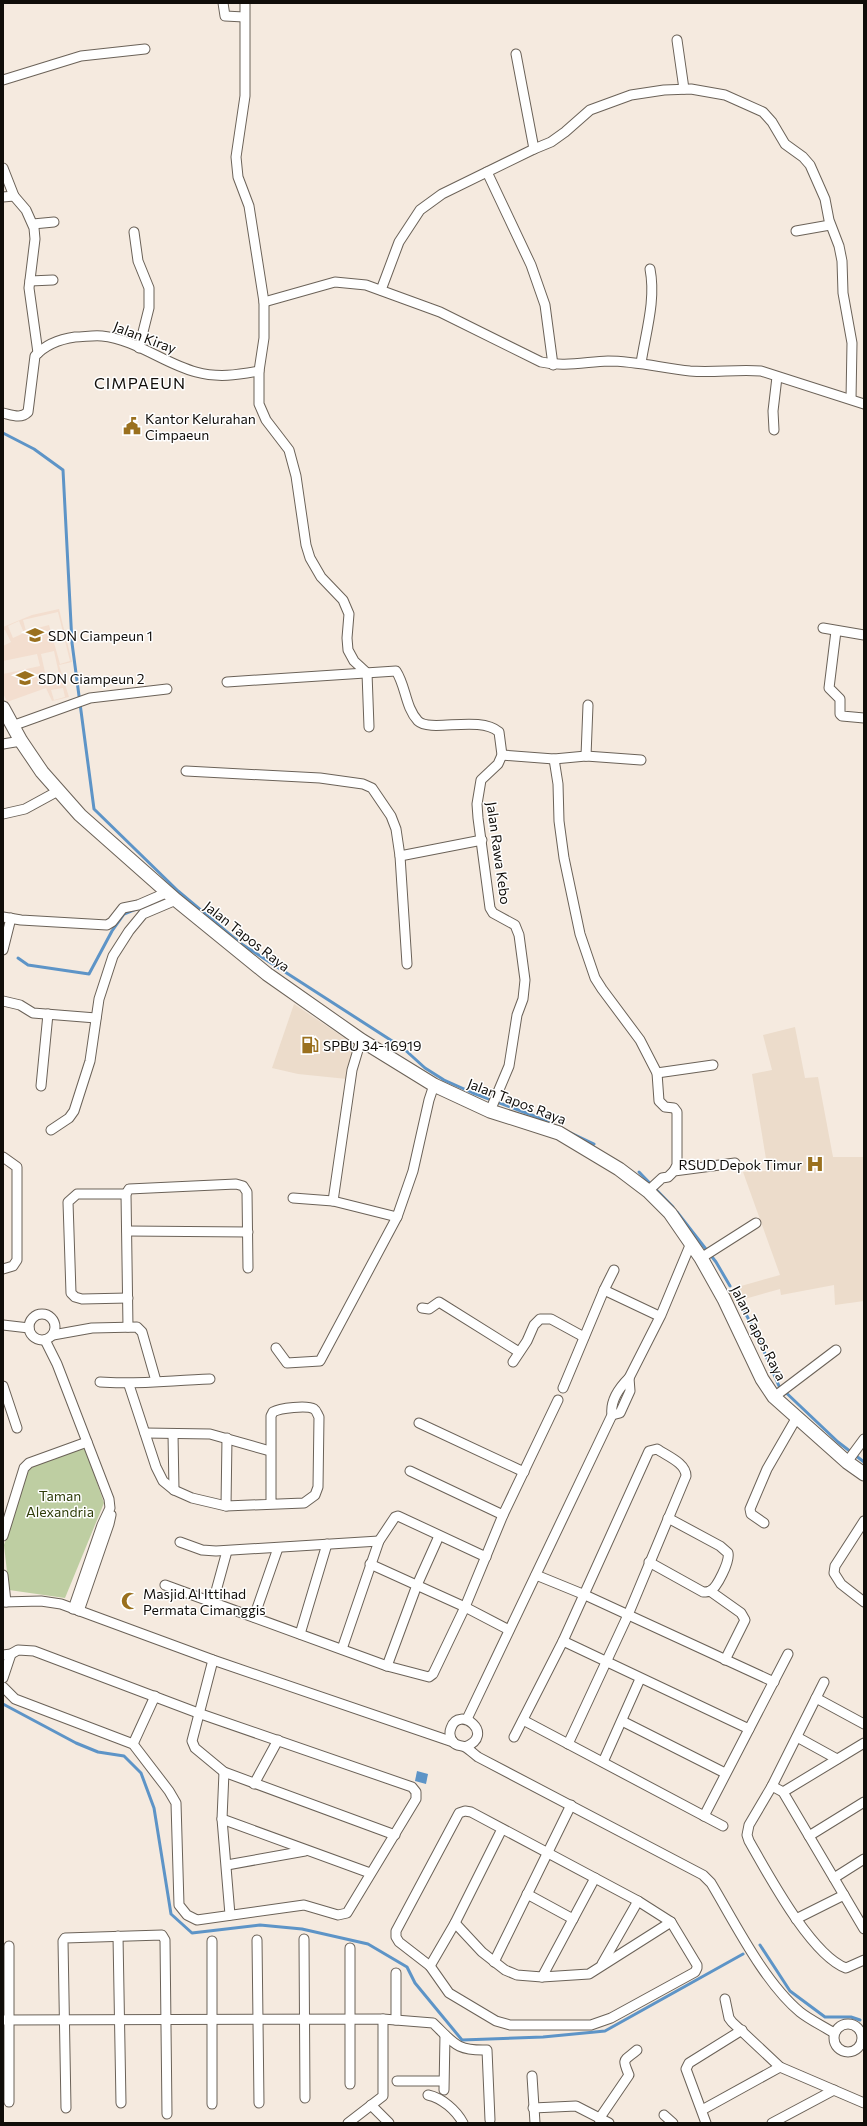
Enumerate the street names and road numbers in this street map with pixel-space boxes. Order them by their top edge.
street label: Jalan Kiray [111,317,179,357]
street label: Jalan Rawa Kebo [483,801,515,905]
street label: Jalan Tapos Raya [201,897,293,975]
street label: Jalan Tapos Raya [465,1074,569,1128]
street label: Jalan Tapos Raya [728,1283,790,1383]

